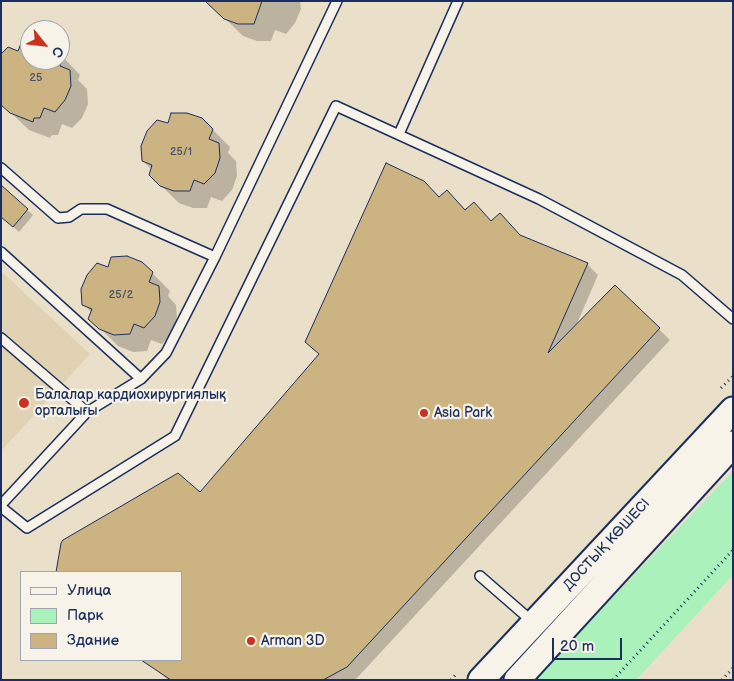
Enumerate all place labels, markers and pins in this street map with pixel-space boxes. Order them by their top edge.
place label: Балалар кардиохирургиялық орталығы [35,387,226,420]
marker: Балалар кардиохирургиялық орталығы [17,396,31,410]
place label: Asia Park [434,405,492,421]
marker: Asia Park [418,407,430,419]
place label: Arman 3D [261,633,325,649]
marker: Arman 3D [245,635,257,647]

